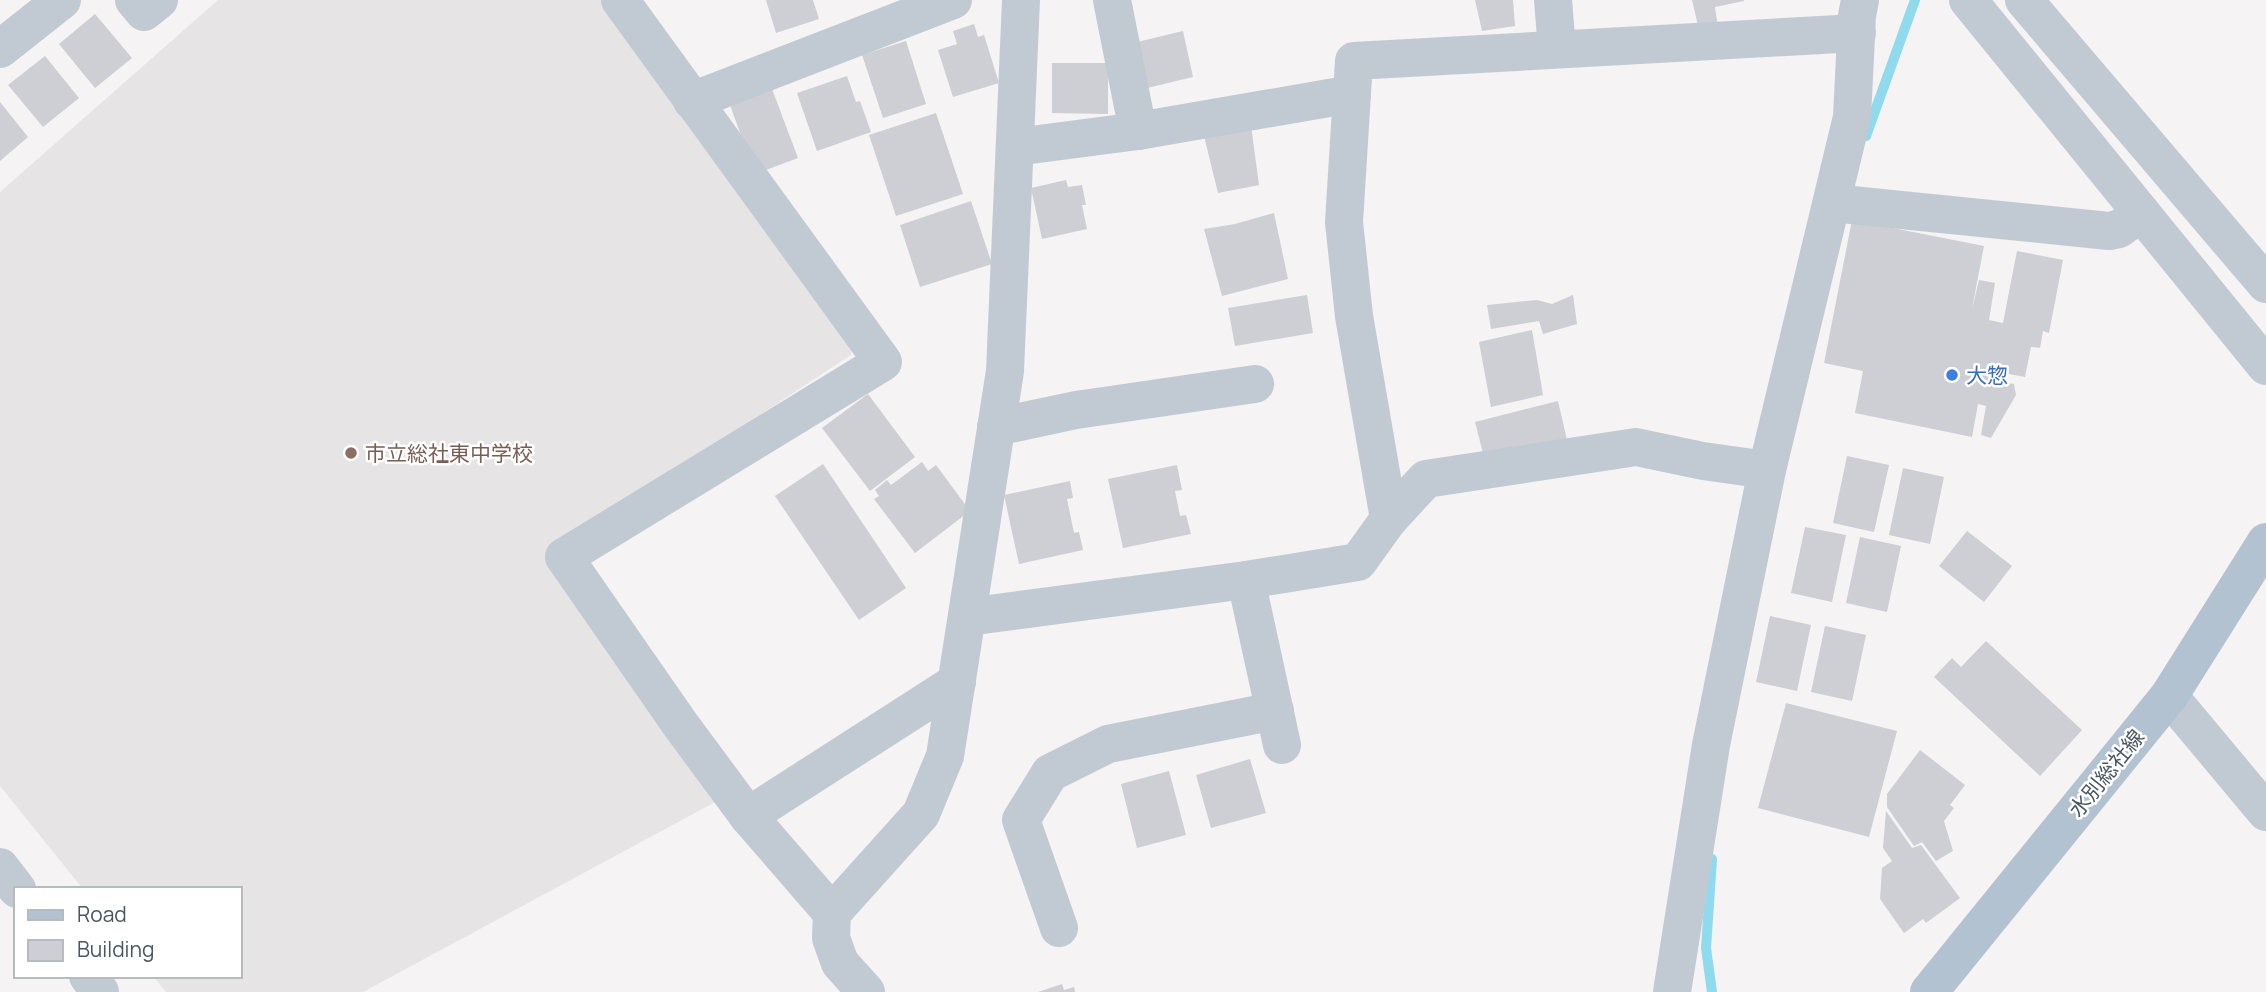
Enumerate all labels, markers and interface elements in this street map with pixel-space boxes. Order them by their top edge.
place label: 大惣 [1966,361,2008,389]
marker: 大惣 [1944,367,1960,383]
place label: 市立総社東中学校 [365,439,533,467]
marker: 市立総社東中学校 [343,445,359,461]
street label: 水別総社線 [2062,723,2150,823]
legend [14,887,242,978]
text: Road [77,900,127,928]
text: Building [77,935,154,963]

